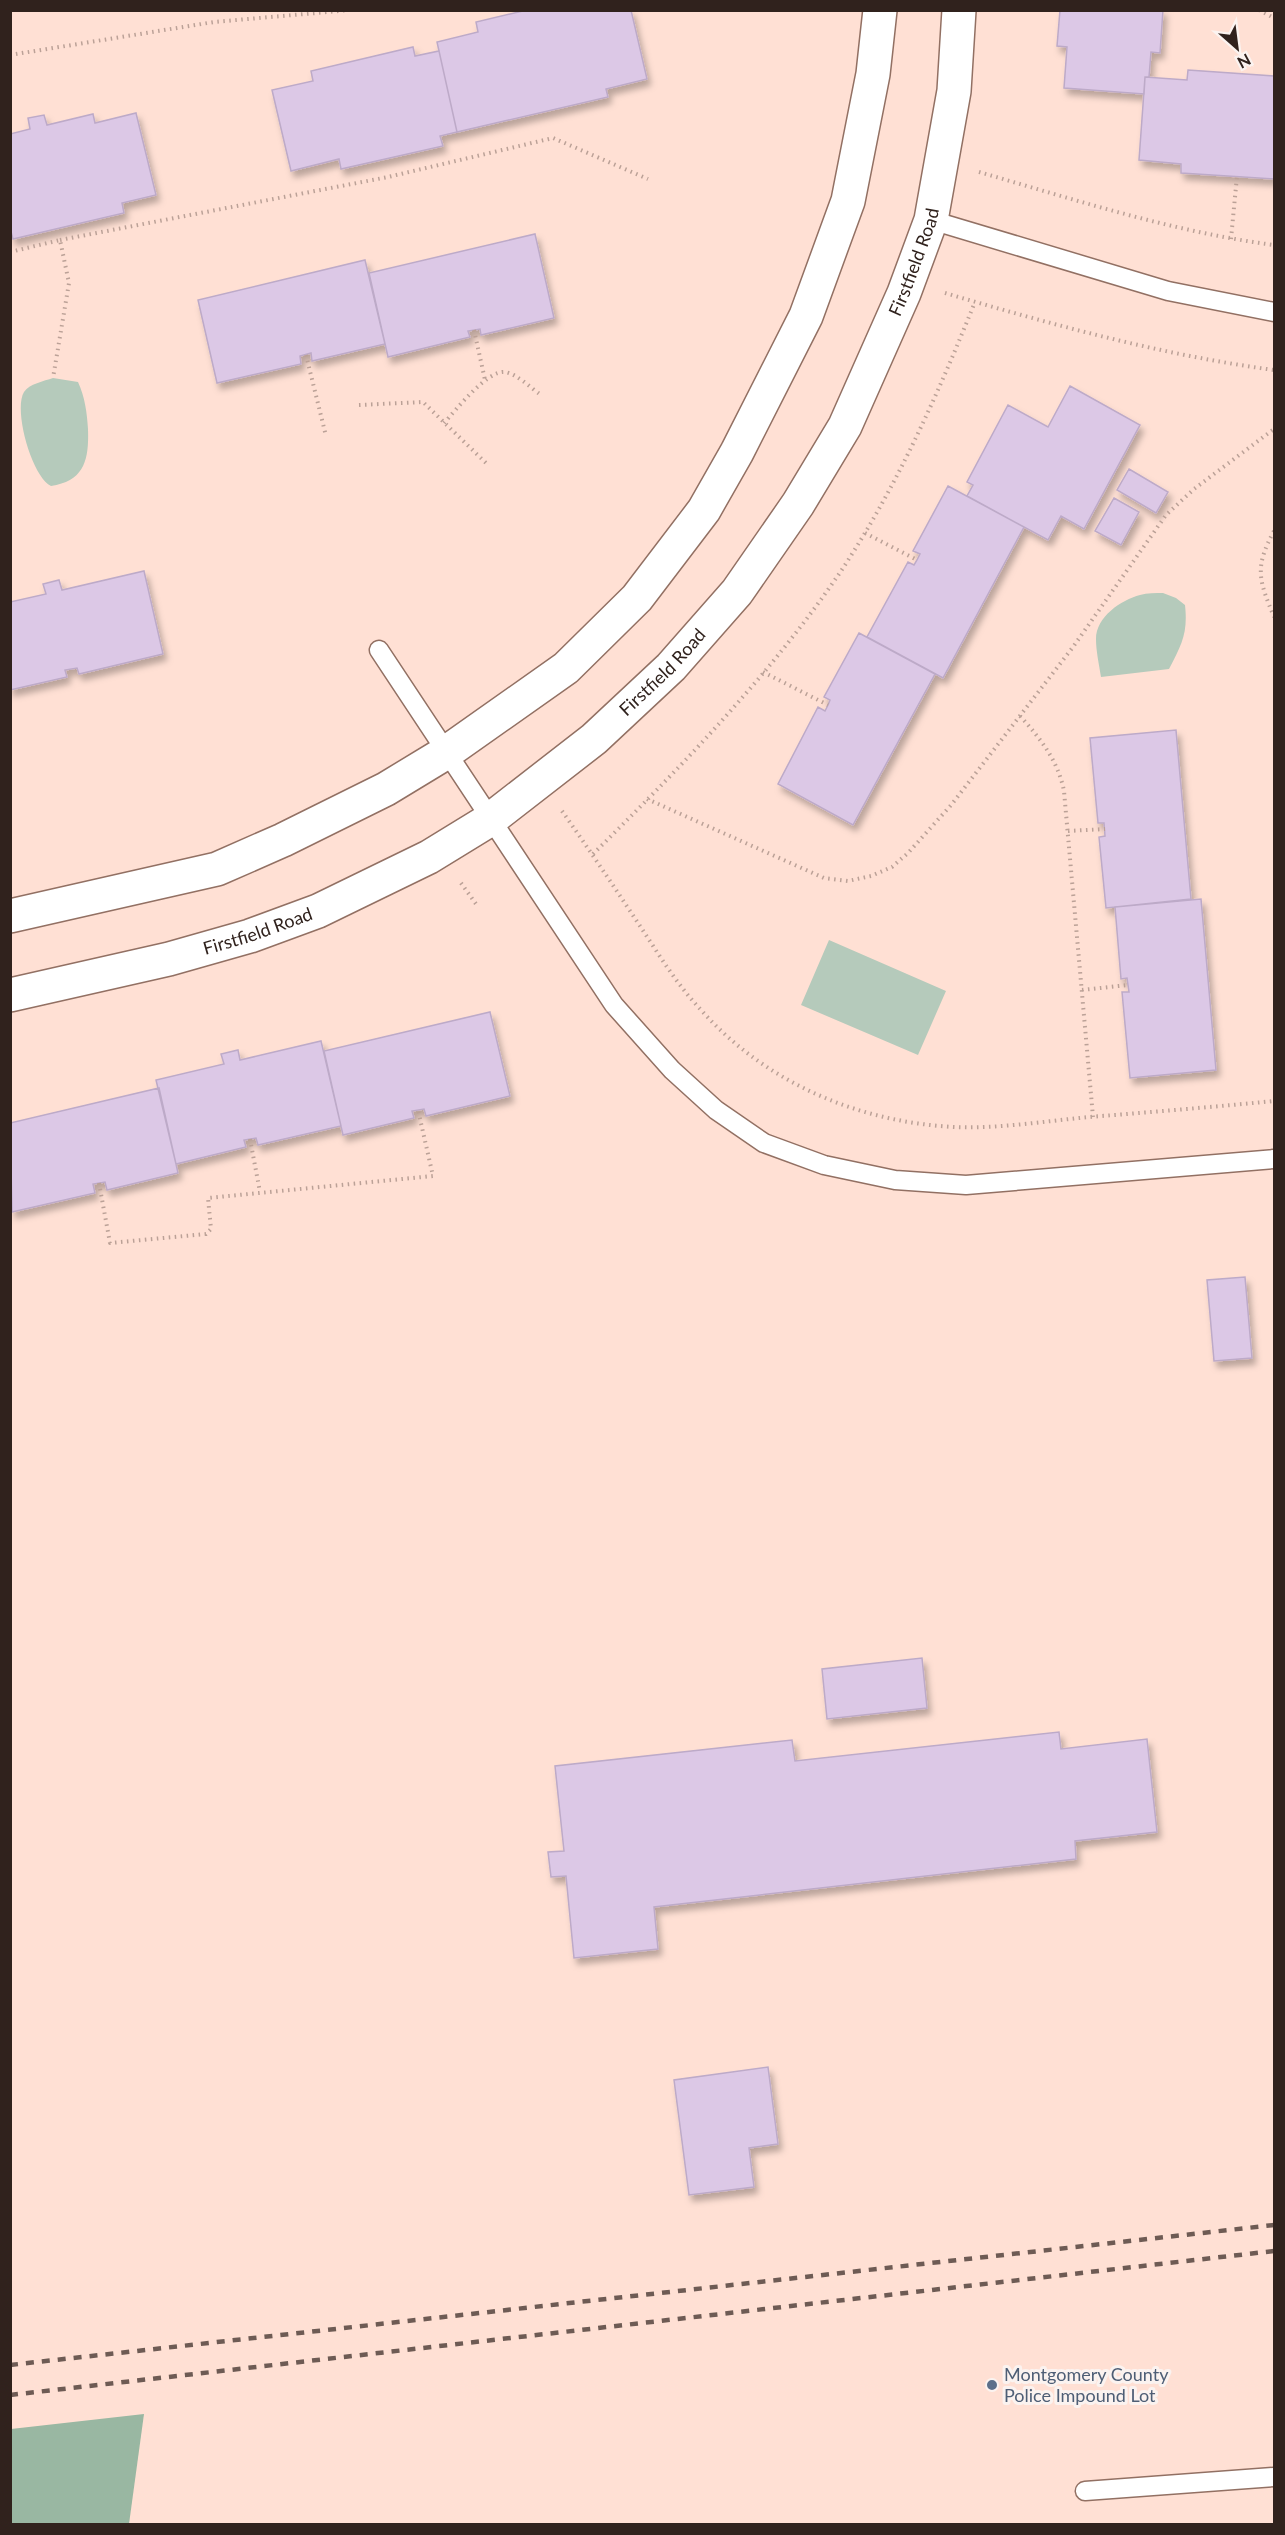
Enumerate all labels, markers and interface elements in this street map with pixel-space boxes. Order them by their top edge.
north arrow [1207,18,1267,78]
text: N [1234,50,1254,73]
street label: Firstfield Road [883,206,943,319]
street label: Firstfield Road [614,624,710,720]
street label: Firstfield Road [200,902,315,959]
place label: Montgomery County Police Impound Lot [1004,2363,1169,2406]
marker: Montgomery County Police Impound Lot [985,2378,999,2392]

